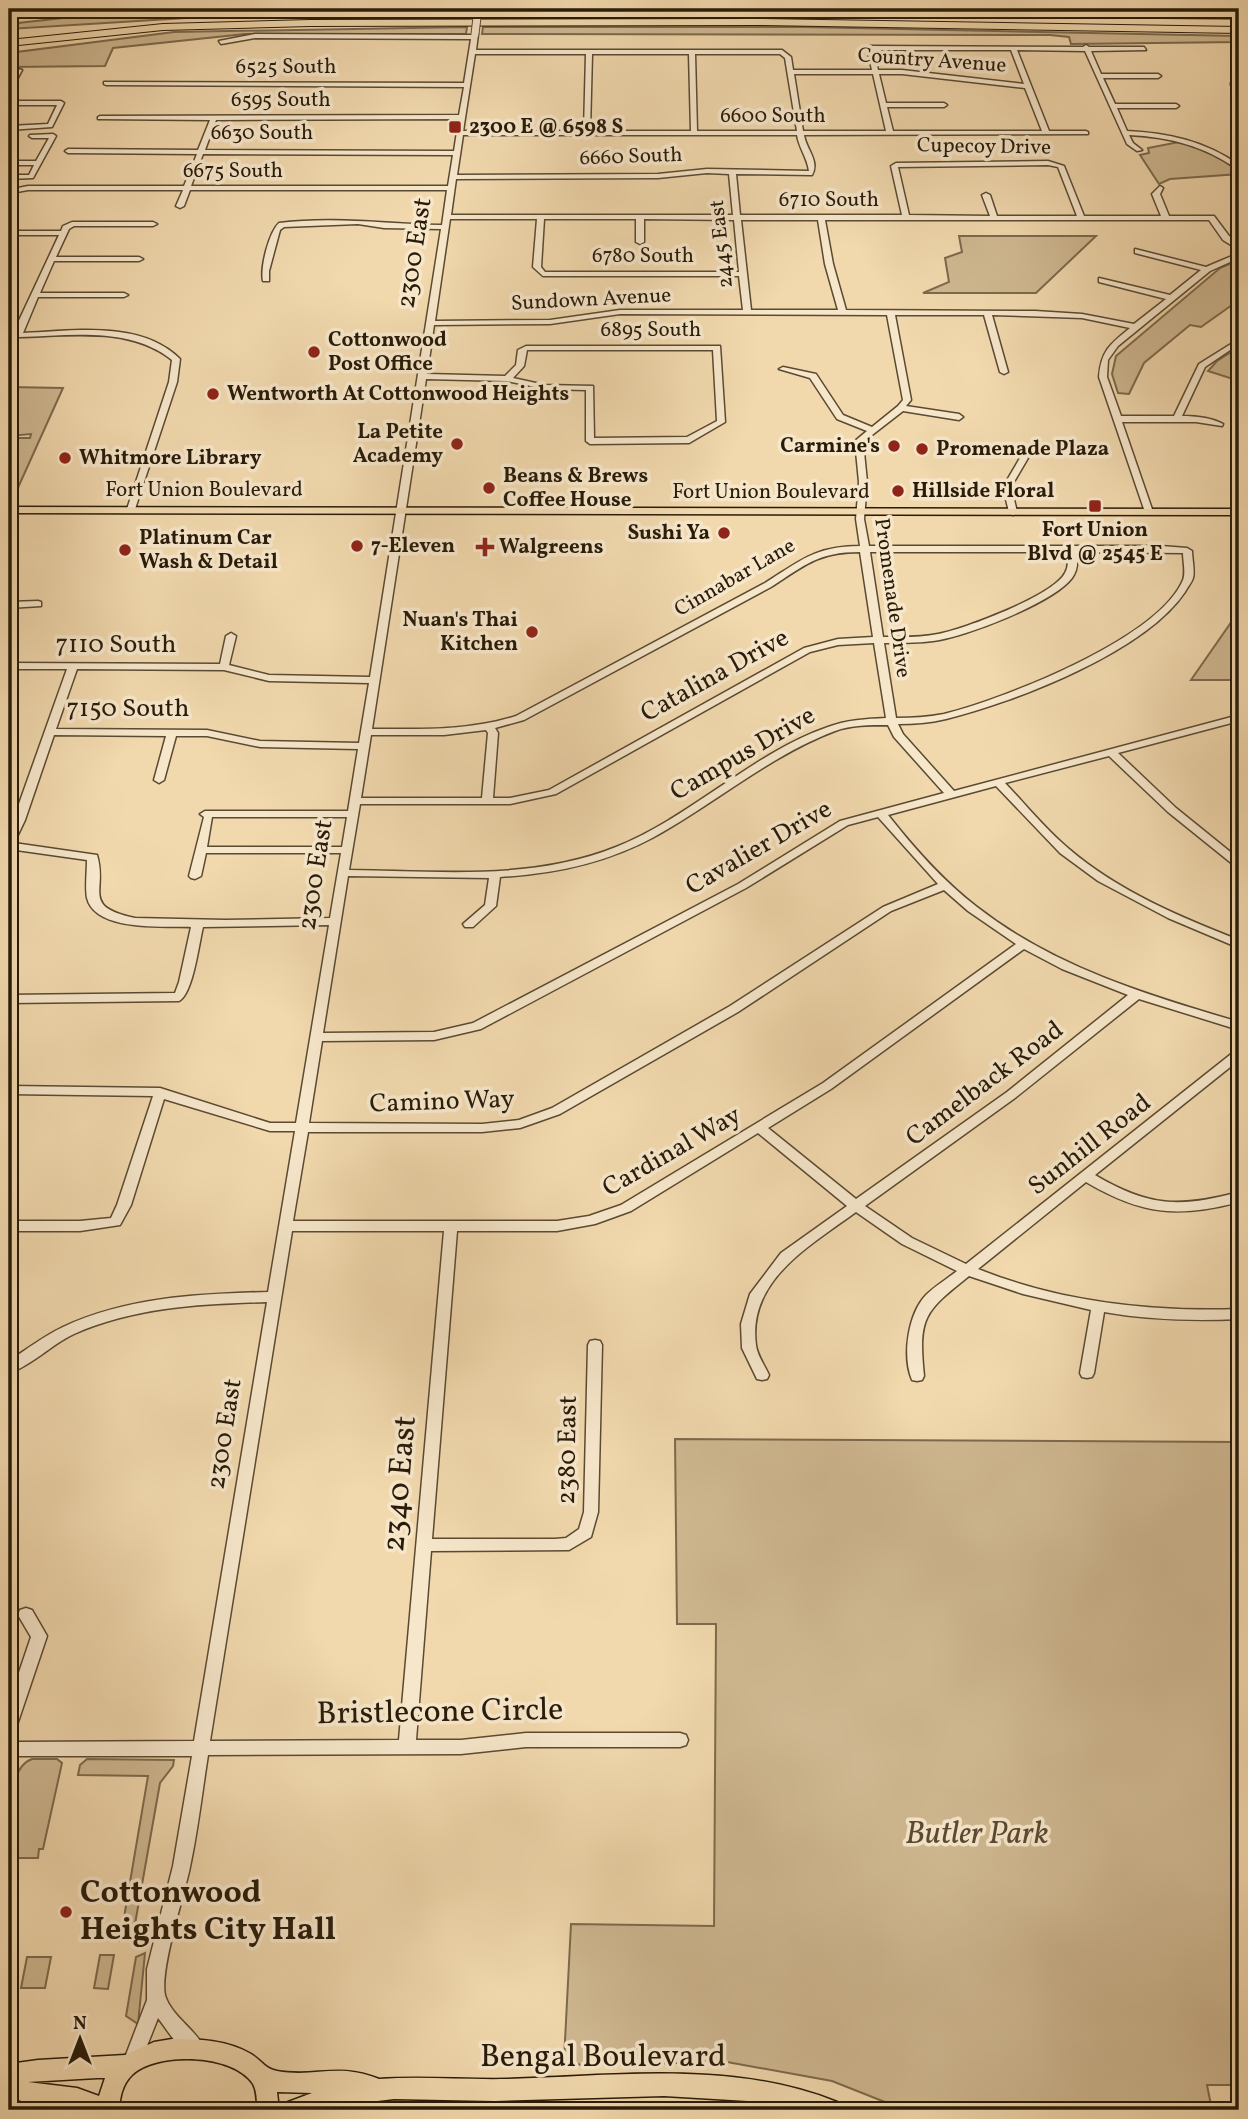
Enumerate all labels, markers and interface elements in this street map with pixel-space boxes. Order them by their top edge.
street label: Country Avenue [857,41,1007,81]
street label: 6525 South [236,53,336,82]
street label: 6595 South [231,86,331,115]
street label: 6600 South [720,102,826,131]
place label: 2300 E @ 6598 S [469,113,623,142]
street label: 6630 South [211,119,313,148]
marker: 2300 E @ 6598 S [447,119,463,135]
street label: Cupecoy Drive [917,131,1051,163]
street label: 6660 South [579,141,683,173]
street label: 6675 South [183,157,283,186]
street label: 6710 South [779,186,879,215]
street label: 2300 East [388,195,442,311]
street label: 2445 East [703,198,741,290]
street label: 6780 South [592,242,694,271]
street label: Sundown Avenue [510,281,672,319]
street label: 6895 South [601,316,701,345]
place label: Cottonwood Post Office [328,326,447,379]
marker: Cottonwood Post Office [306,344,322,360]
place label: Wentworth At Cottonwood Heights [227,380,569,409]
marker: Wentworth At Cottonwood Heights [205,386,221,402]
place label: La Petite Academy [353,418,443,471]
place label: Carmine's [780,432,880,461]
place label: Promenade Plaza [936,435,1109,464]
marker: La Petite Academy [449,436,465,452]
marker: Carmine's [886,438,902,454]
marker: Promenade Plaza [914,441,930,457]
place label: Whitmore Library [79,444,262,473]
marker: Whitmore Library [57,450,73,466]
place label: Beans & Brews Coffee House [503,462,648,515]
street label: Fort Union Boulevard [105,476,303,505]
place label: Hillside Floral [912,477,1054,506]
street label: Fort Union Boulevard [672,478,870,507]
marker: Beans & Brews Coffee House [481,480,497,496]
marker: Hillside Floral [890,483,906,499]
marker: Fort Union Blvd @ 2545 E [1087,498,1103,514]
street label: Promenade Drive [866,516,918,680]
place label: Fort Union Blvd @ 2545 E [1027,516,1163,569]
place label: Sushi Ya [627,519,710,548]
place label: Platinum Car Wash & Detail [139,524,278,577]
marker: Sushi Ya [716,525,732,541]
place label: 7-Eleven [371,532,455,561]
street label: Cinnabar Lane [669,532,801,624]
place label: Walgreens [499,533,603,562]
marker: 7-Eleven [349,538,365,554]
marker: Walgreens [477,539,493,555]
marker: Platinum Car Wash & Detail [117,542,133,558]
place label: Nuan's Thai Kitchen [402,606,518,659]
street label: Catalina Drive [634,620,796,732]
marker: Nuan's Thai Kitchen [524,624,540,640]
street label: 7110 South [55,627,177,663]
street label: 7150 South [67,691,189,727]
street label: Campus Drive [664,698,822,810]
street label: Cavalier Drive [679,792,839,904]
street label: 2300 East [289,817,343,933]
street label: Camelback Road [899,1013,1071,1155]
street label: Camino Way [369,1081,515,1123]
street label: Sunhill Road [1021,1085,1159,1205]
street label: Cardinal Way [596,1098,748,1206]
street label: 2300 East [198,1376,252,1492]
street label: 2380 East [549,1395,587,1505]
street label: 2340 East [373,1414,429,1554]
street label: Bristlecone Circle [316,1689,564,1737]
park label: Butler Park [905,1813,1049,1857]
place label: Cottonwood Heights City Hall [80,1872,336,1953]
marker: Cottonwood Heights City Hall [58,1904,74,1920]
north arrow [46,2004,116,2074]
text: N [73,2011,87,2037]
street label: Bengal Boulevard [480,2036,726,2080]

